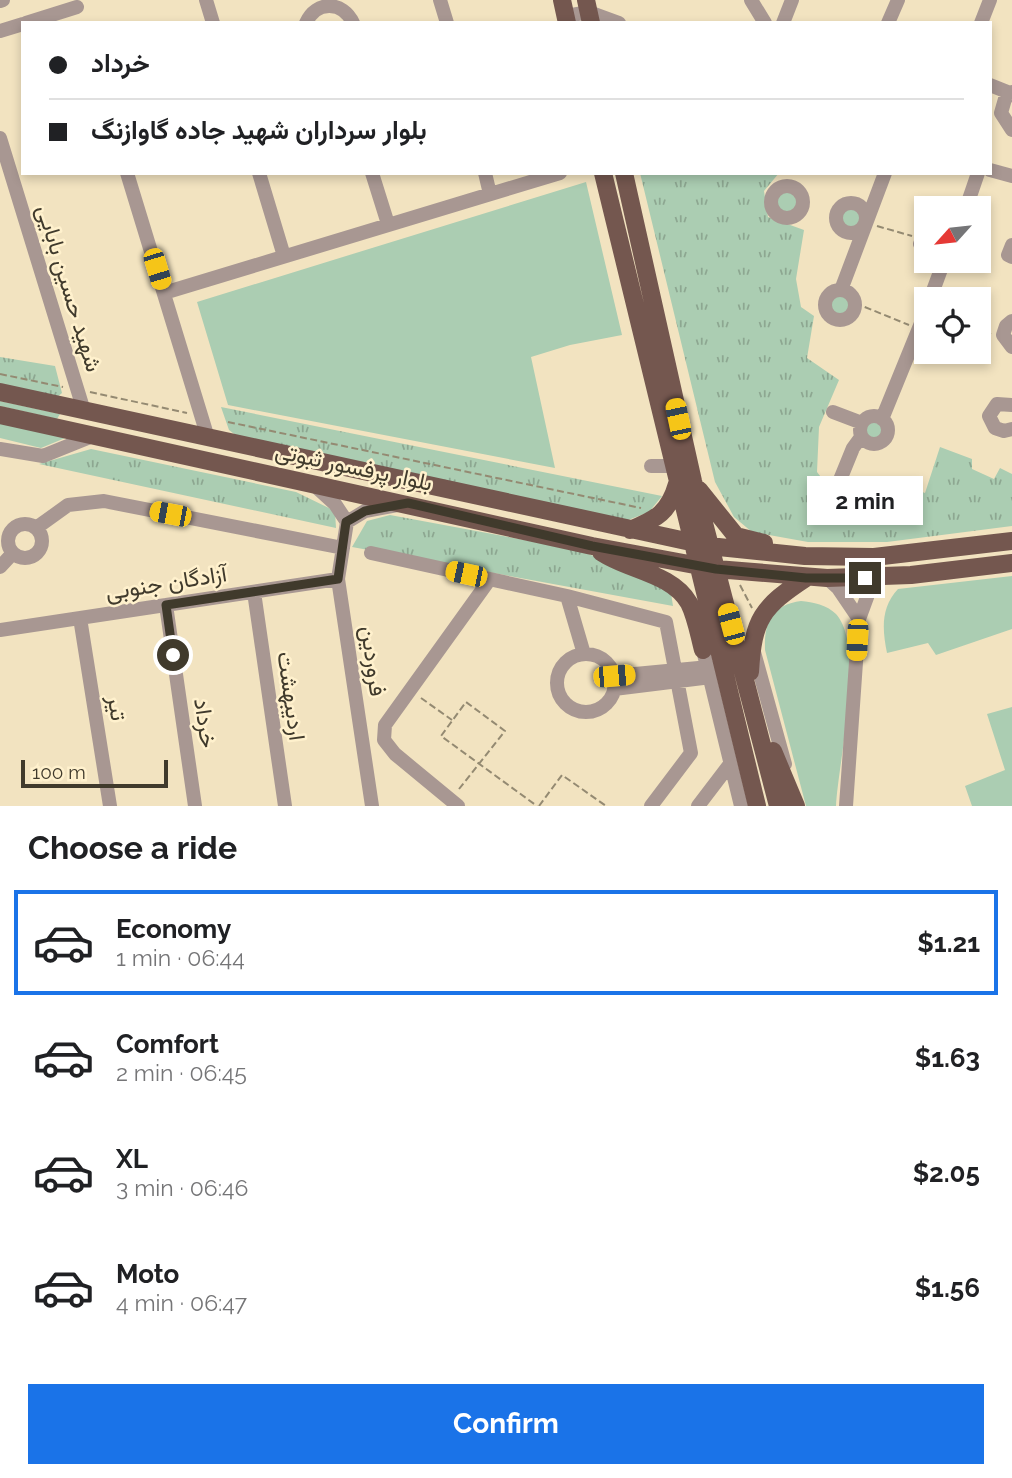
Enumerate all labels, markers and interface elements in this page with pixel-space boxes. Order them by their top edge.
text: خرداد [91,48,150,78]
text: بلوار سرداران شهید جاده گاوازنگ [91,115,427,145]
north arrow [914,196,990,273]
map controls [914,196,991,364]
street label: شهید حسین بابایی [30,201,108,375]
car [141,246,174,292]
button: locate [914,287,991,364]
car [664,396,693,442]
street label: بلوار پرفسور ثبوتی [272,436,435,499]
callout: 2 min [807,476,923,526]
text: 2 min [835,487,895,514]
car [148,500,193,528]
street label: آزادگان جنوبی [103,559,231,607]
car [444,559,489,589]
route end [849,562,881,594]
car [716,601,747,647]
car [846,618,869,662]
street label: فروردین [354,624,392,698]
route start [157,639,189,671]
street label: اردیبهشت [270,650,312,743]
car [593,664,636,688]
street label: تیر [101,693,133,723]
street label: خرداد [187,696,223,750]
scale bar [21,757,168,789]
text: 100 m [32,761,86,783]
text: Choose a ride [28,829,237,866]
icon: car [32,911,95,974]
text: Economy [116,914,231,944]
text: $1.21 [917,928,980,958]
text: 1 min · 06:44 [116,944,245,971]
icon: car [32,1026,95,1089]
text: Comfort [116,1029,219,1059]
text: $1.63 [915,1043,980,1073]
text: 2 min · 06:45 [116,1059,247,1086]
icon: car [32,1141,95,1204]
text: XL [116,1144,148,1174]
text: $2.05 [913,1158,980,1188]
text: 3 min · 06:46 [116,1174,248,1201]
icon: car [32,1256,95,1319]
text: Moto [116,1259,179,1289]
text: $1.56 [915,1273,980,1303]
text: 4 min · 06:47 [116,1289,247,1316]
button: Confirm [28,1384,984,1464]

